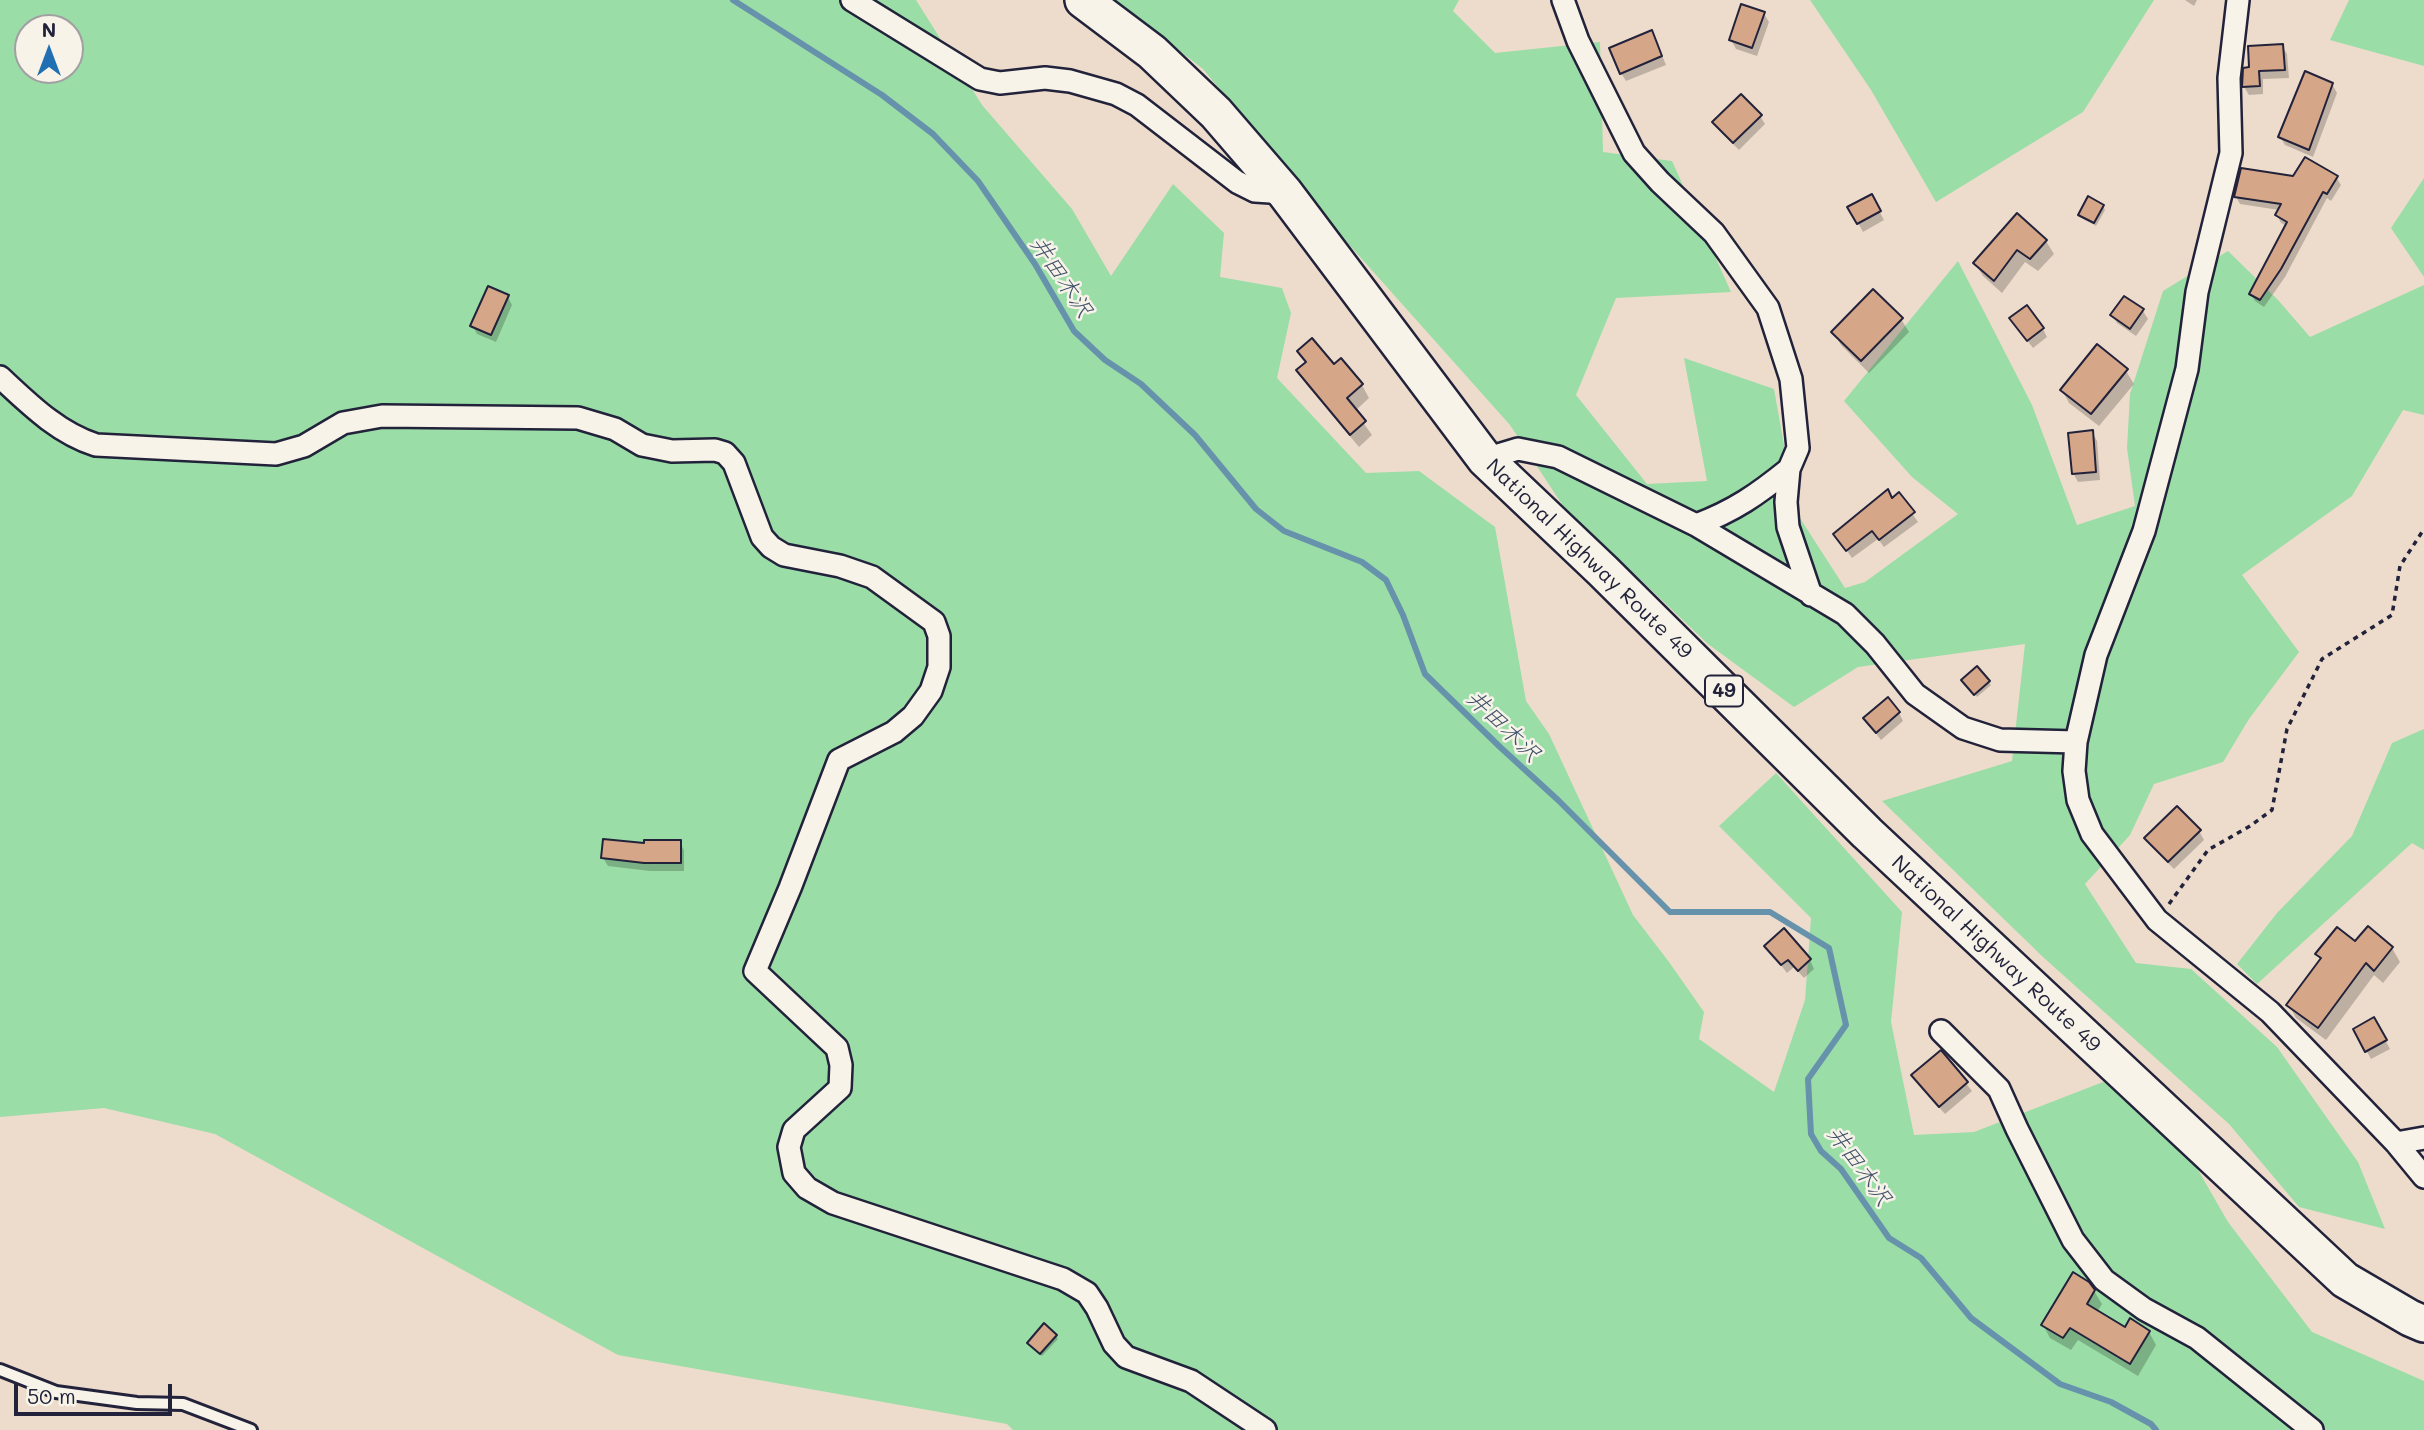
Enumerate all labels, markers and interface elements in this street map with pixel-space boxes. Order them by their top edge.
north arrow [14,14,84,84]
text: N [42,17,56,42]
water label: 井田木沢 [1024,231,1098,323]
street label: National Highway Route 49 [1481,454,1697,664]
road number: 49 [1705,676,1743,706]
water label: 井田木沢 [1460,684,1546,768]
street label: National Highway Route 49 [1886,850,2106,1058]
water label: 井田木沢 [1821,1121,1897,1211]
scale bar [18,1370,175,1414]
text: 50 m [27,1382,76,1409]

